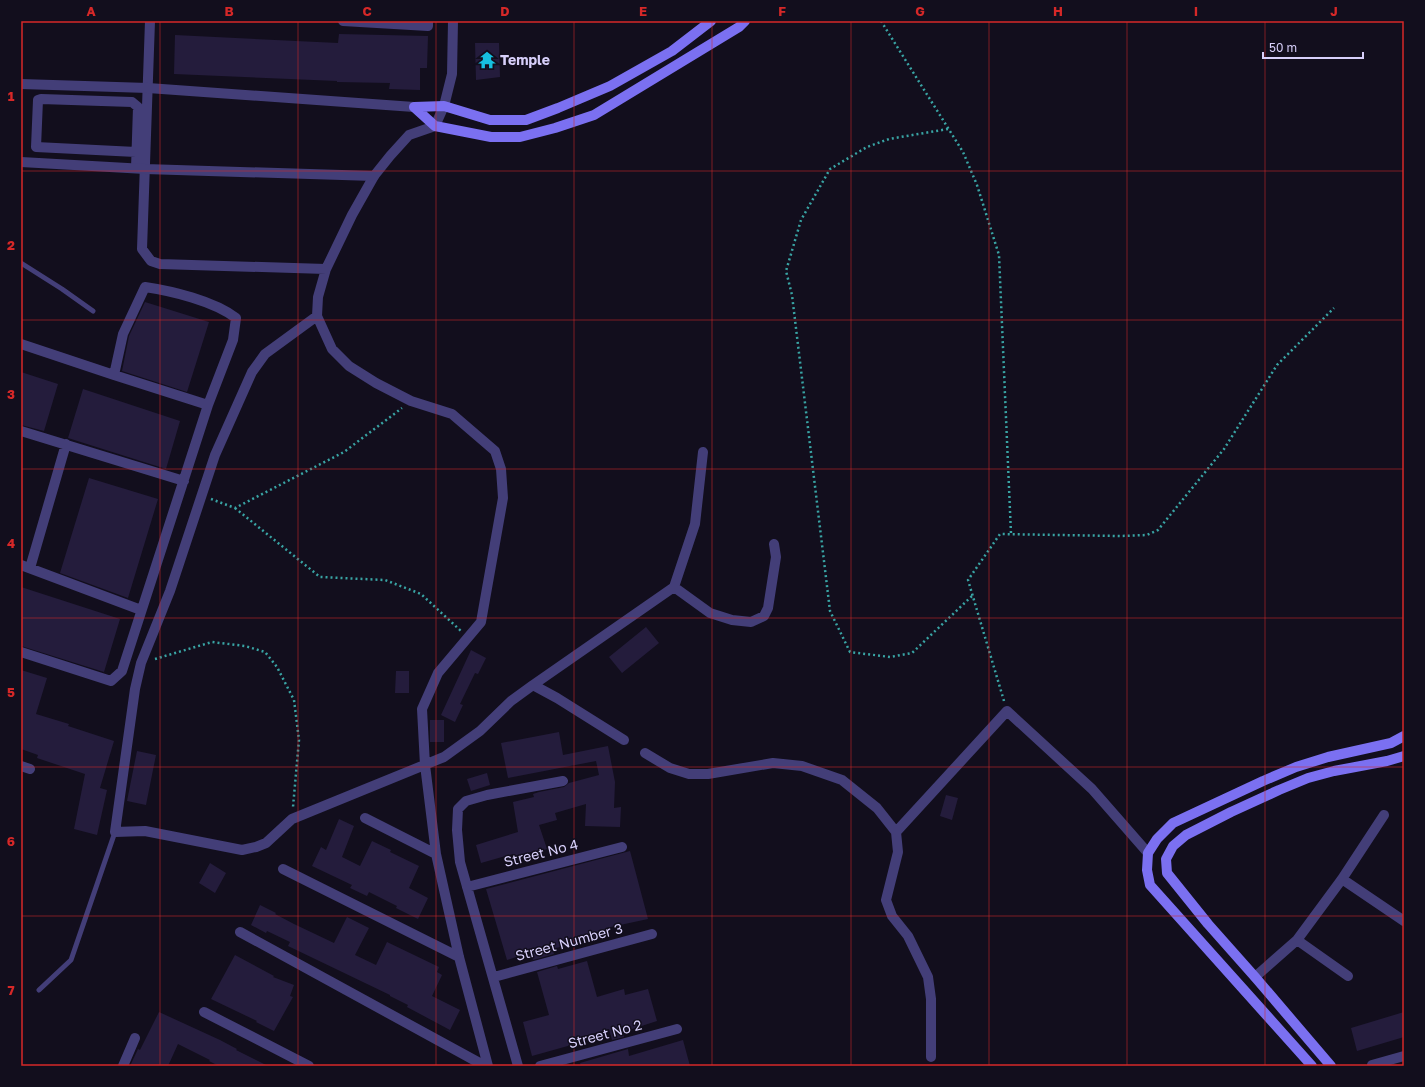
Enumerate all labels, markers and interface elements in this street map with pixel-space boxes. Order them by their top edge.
text: A [86,3,96,19]
text: B [224,3,234,19]
text: C [362,3,372,19]
text: D [500,3,510,19]
text: E [639,3,647,19]
text: F [778,3,786,19]
text: G [915,3,925,19]
text: H [1053,3,1063,19]
text: I [1194,3,1198,19]
text: J [1330,3,1338,19]
scale bar [1263,34,1363,60]
text: 50 m [1269,40,1297,55]
temple icon: Temple [477,50,497,70]
place label: Temple [500,51,550,68]
text: 1 [8,88,15,104]
text: 2 [7,237,15,253]
text: 3 [7,386,15,402]
text: 4 [7,535,15,551]
text: 5 [7,684,15,700]
text: 6 [7,833,15,849]
street label: Street No 4 [502,835,580,870]
street label: Street Number 3 [513,919,624,964]
text: 7 [7,982,15,998]
street label: Street No 2 [566,1016,644,1052]

